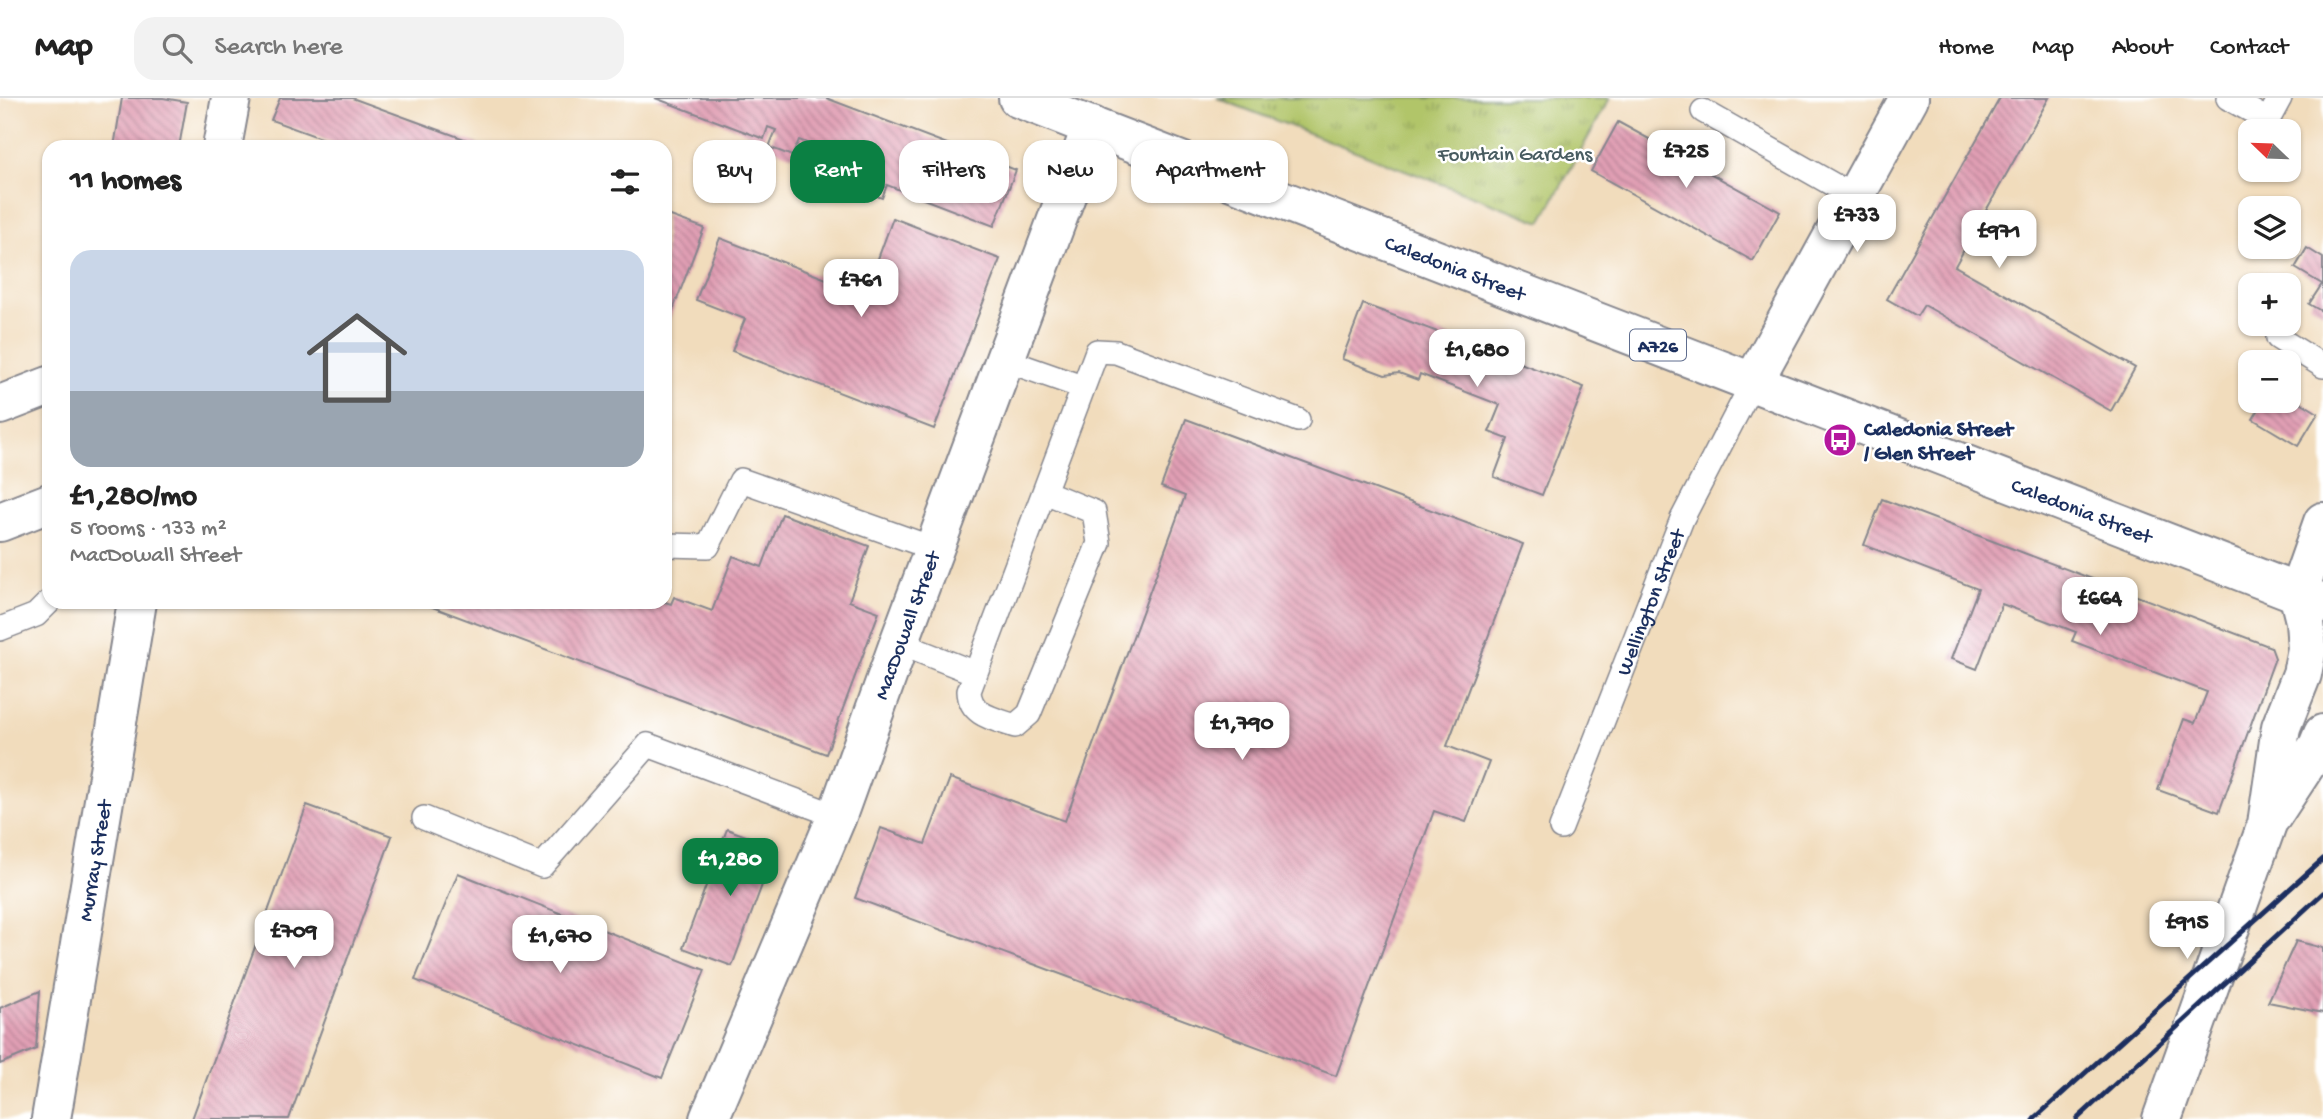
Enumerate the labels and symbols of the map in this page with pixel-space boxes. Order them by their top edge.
north arrow [2238,119,2301,182]
pin: £725 [1645,130,1727,190]
park label: Fountain Gardens [1437,144,1593,169]
pin: £733 [1816,194,1898,254]
pin: £971 [1958,211,2040,270]
street label: Caledonia Street [1380,232,1530,310]
pin: £761 [820,260,902,319]
pin: £1,680 [1420,330,1534,389]
road number: A726 [1630,330,1686,360]
place label: Caledonia Street / Glen Street [1863,419,2015,468]
bus stop icon: Caledonia Street / Glen Street [1821,421,1859,459]
street label: Caledonia Street [2007,475,2157,552]
street label: Wellington Street [1613,524,1694,680]
street label: MacDowall Street [871,546,949,704]
pin: £664 [2059,578,2141,637]
pin: £1,790 [1185,702,1299,762]
street label: Murray Street [75,796,120,924]
pin: £1,280 [673,838,787,898]
pin: £915 [2146,902,2228,961]
pin: £709 [253,910,335,970]
pin: £1,670 [503,916,617,975]

